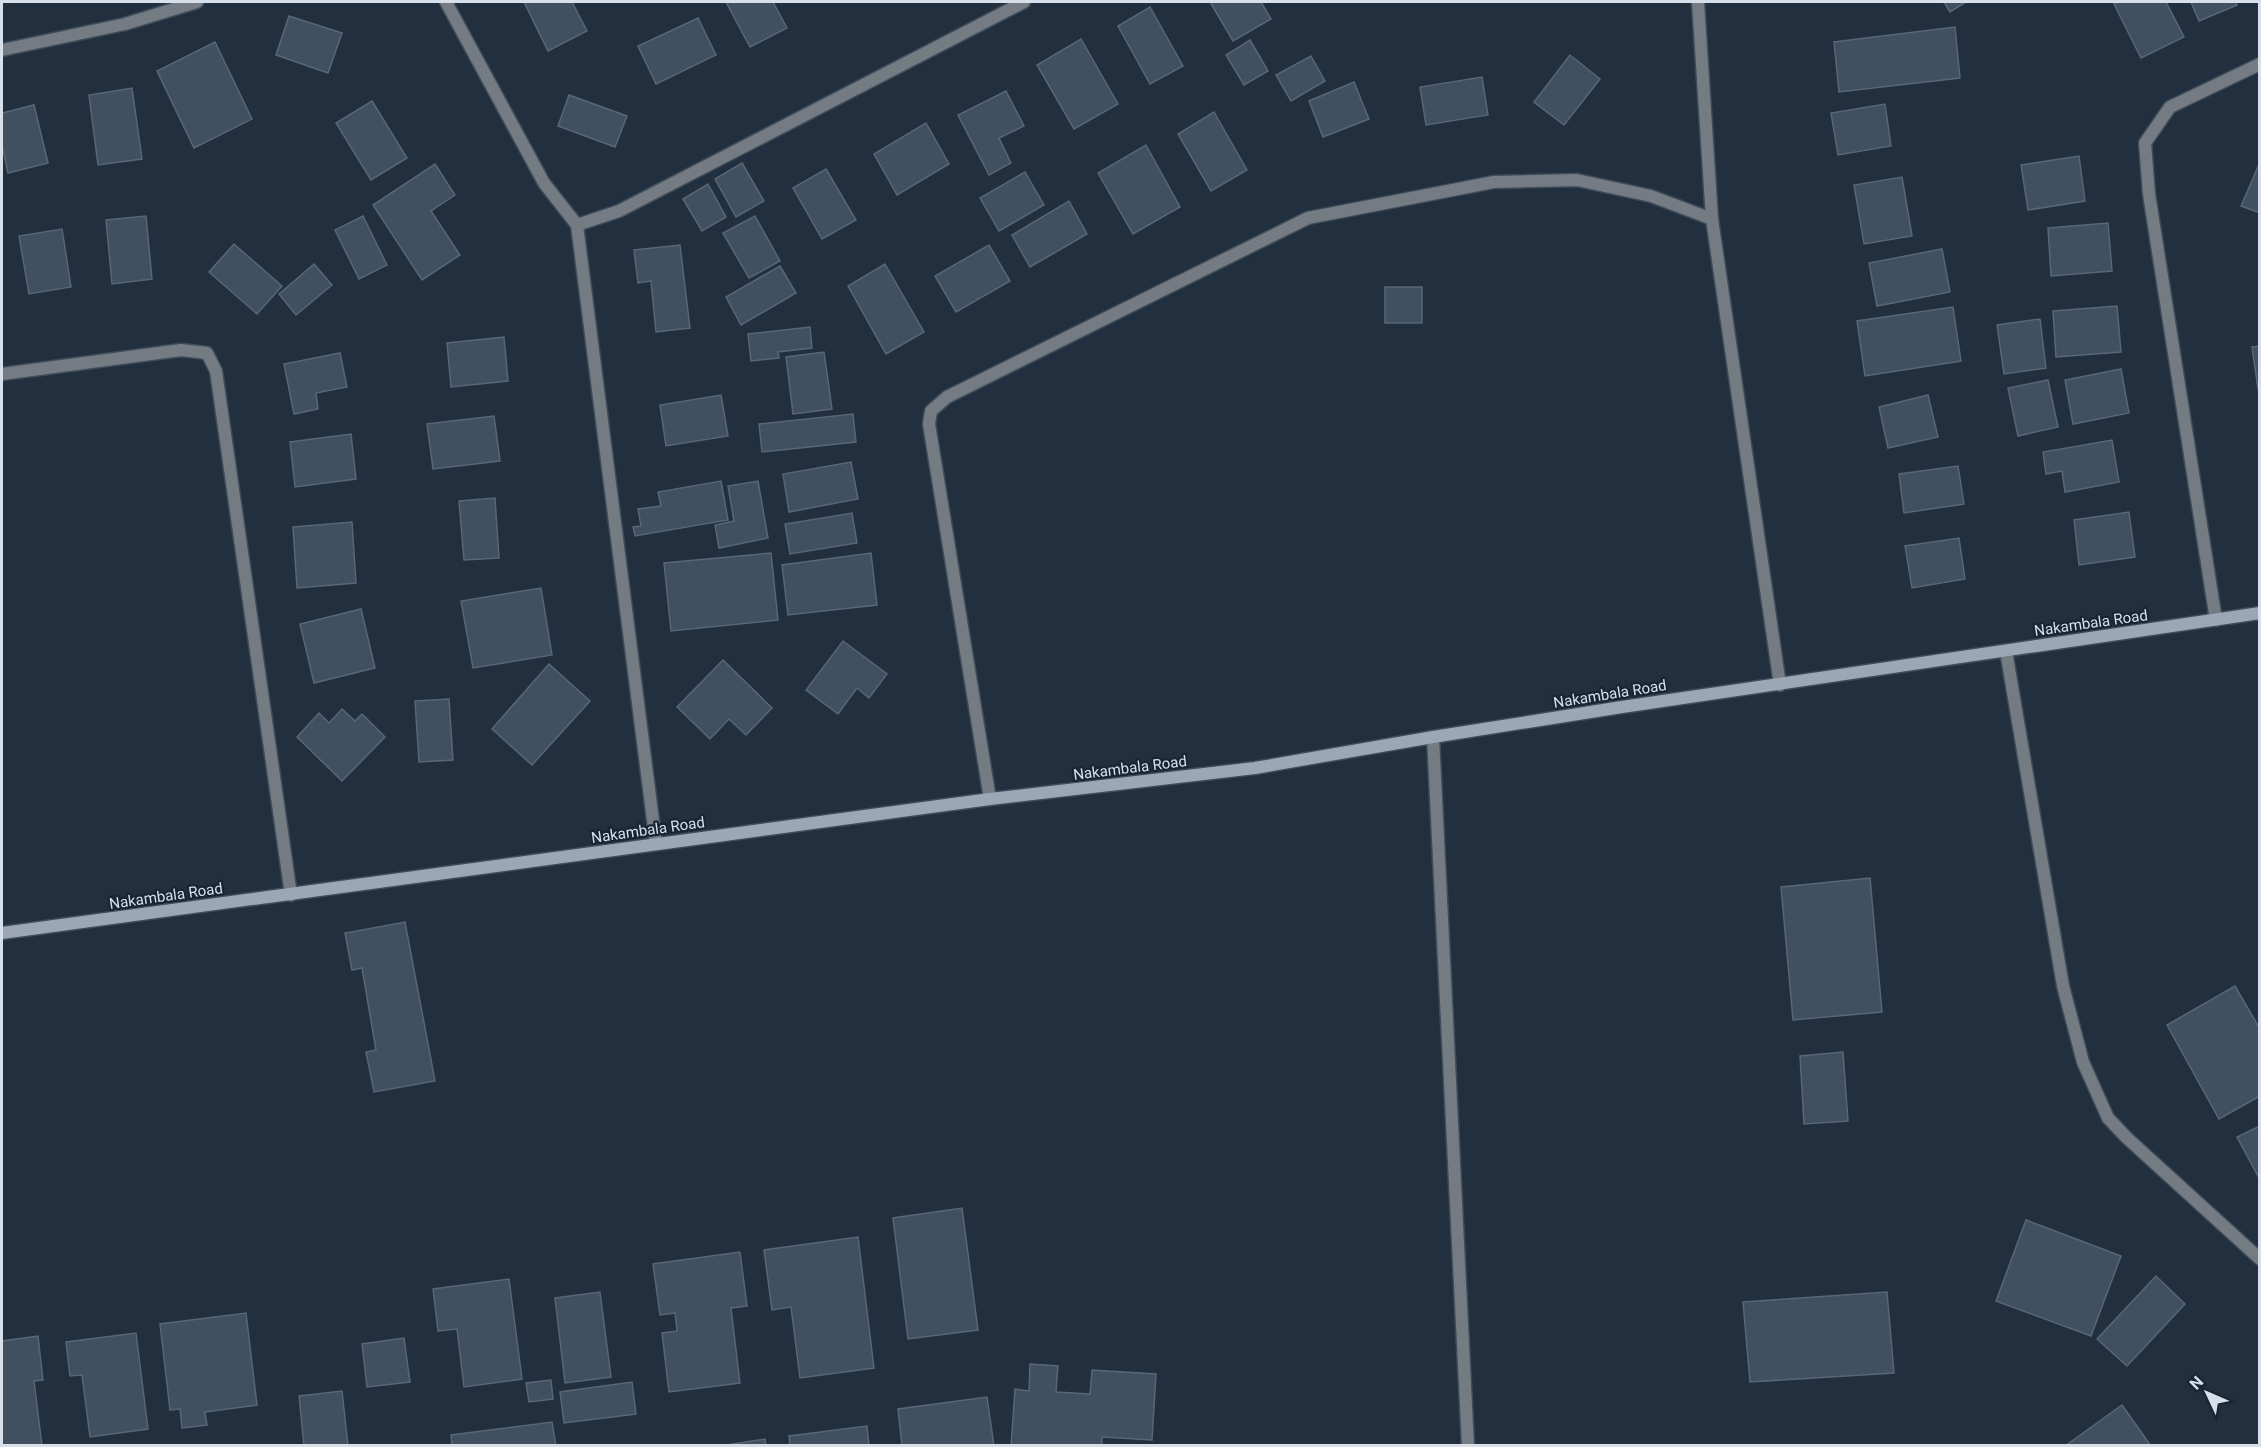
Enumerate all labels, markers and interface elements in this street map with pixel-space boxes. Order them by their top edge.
street label: Nakambala Road [2033,606,2149,640]
street label: Nakambala Road [1552,676,1668,712]
street label: Nakambala Road [1072,752,1188,784]
street label: Nakambala Road [590,813,706,847]
street label: Nakambala Road [108,879,224,913]
north arrow [2177,1363,2237,1423]
text: N [2186,1372,2207,1394]

